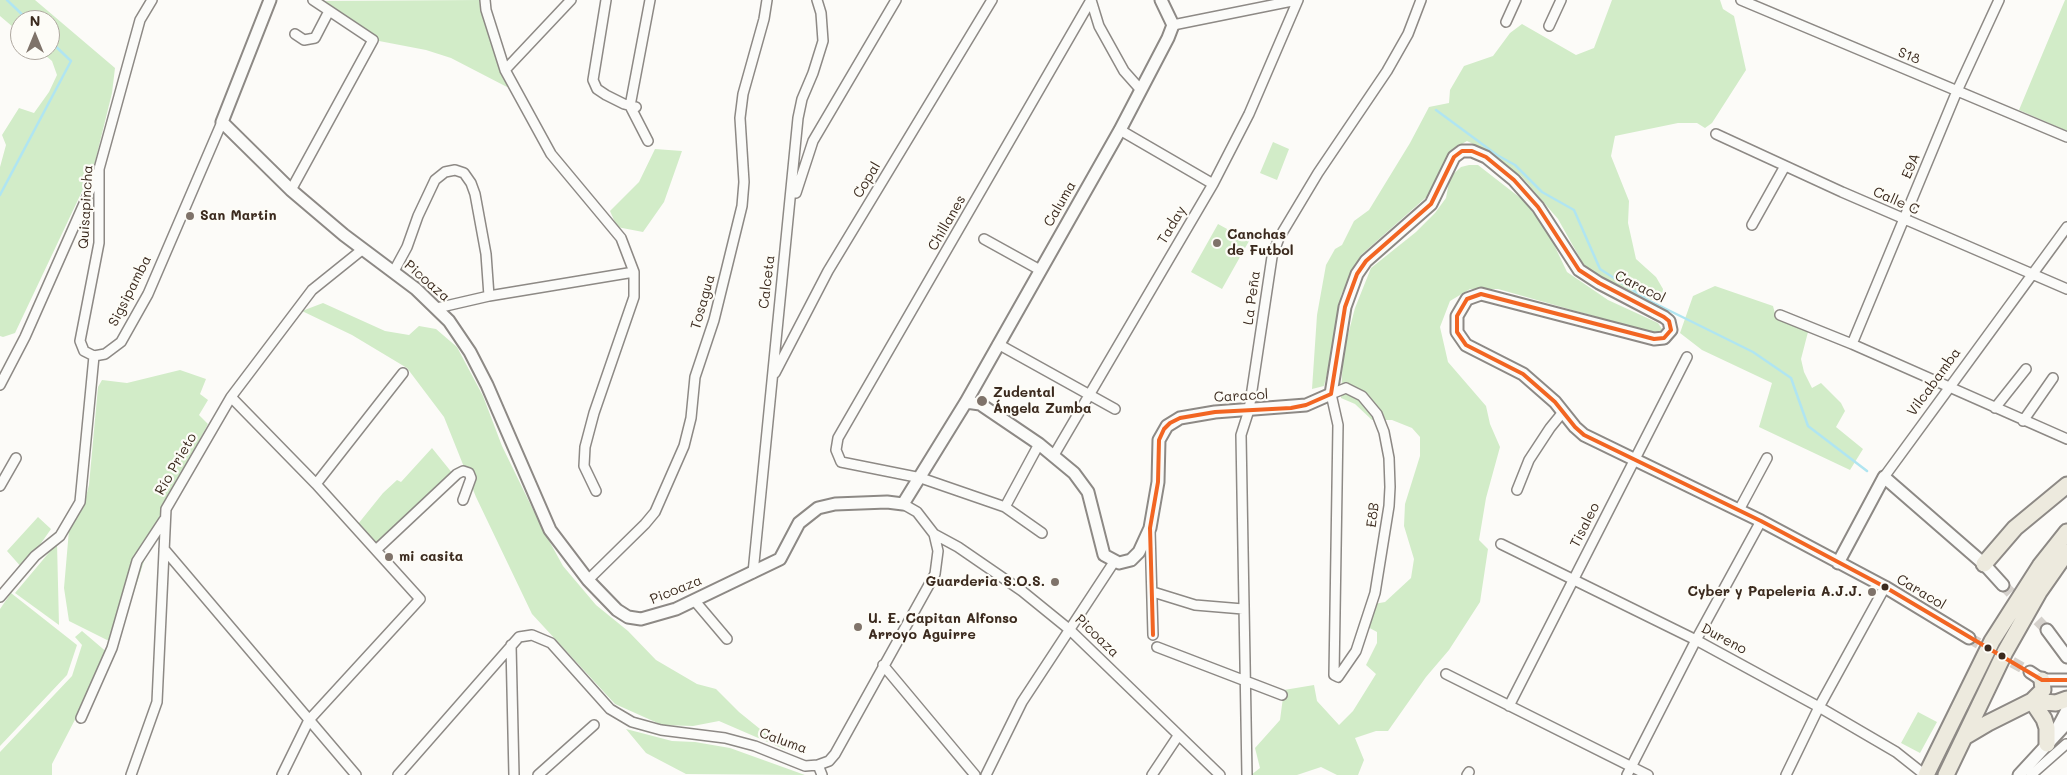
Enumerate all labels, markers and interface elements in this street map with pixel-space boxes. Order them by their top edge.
north arrow [10,10,60,60]
text: N [30,11,40,30]
street label: S18 [1895,44,1923,68]
street label: E9A [1898,151,1924,181]
street label: Copal [850,159,884,201]
street label: Quisapincha [75,165,97,249]
street label: Caluma [1040,178,1080,230]
street label: Calle C [1870,183,1922,219]
street label: Chillanes [924,192,970,254]
street label: Taday [1154,203,1190,247]
place label: San Martin [200,208,277,224]
marker: San Martin [184,210,196,222]
place label: Canchas de Futbol [1227,227,1294,260]
marker: Canchas de Futbol [1211,237,1223,249]
street label: Sigsipamba [105,253,155,329]
street label: Calceta [755,254,779,310]
street label: Picoaza [401,257,453,305]
street label: Caracol [1612,267,1668,307]
street label: La Peña [1240,270,1264,326]
street label: Tosagua [687,273,719,331]
street label: Vilcabamba [1904,345,1964,419]
place label: Zudental Ángela Zumba [993,385,1091,418]
street label: Caracol [1213,386,1269,406]
marker: Zudental Ángela Zumba [975,394,989,408]
street label: Río Prieto [151,430,201,498]
street label: Tisaleo [1567,500,1603,550]
street label: E8B [1363,501,1383,529]
place label: mi casita [399,549,463,565]
marker: mi casita [383,551,395,563]
street label: Caracol [1893,571,1949,613]
street label: Picoaza [648,572,704,608]
place label: Guarderia S.O.S. [926,574,1045,590]
marker: Guarderia S.O.S. [1049,576,1061,588]
unlabelled marker [1880,582,1890,592]
place label: Cyber y Papeleria A.J.J. [1688,584,1862,600]
marker: Cyber y Papeleria A.J.J. [1866,586,1878,598]
place label: U. E. Capitan Alfonso Arroyo Aguirre [868,611,1018,644]
street label: Picoaza [1072,611,1122,661]
street label: Dureno [1698,620,1750,658]
marker: U. E. Capitan Alfonso Arroyo Aguirre [852,621,864,633]
unlabelled marker [1983,643,1993,653]
unlabelled marker [1997,651,2007,661]
street label: Caluma [757,725,809,757]

